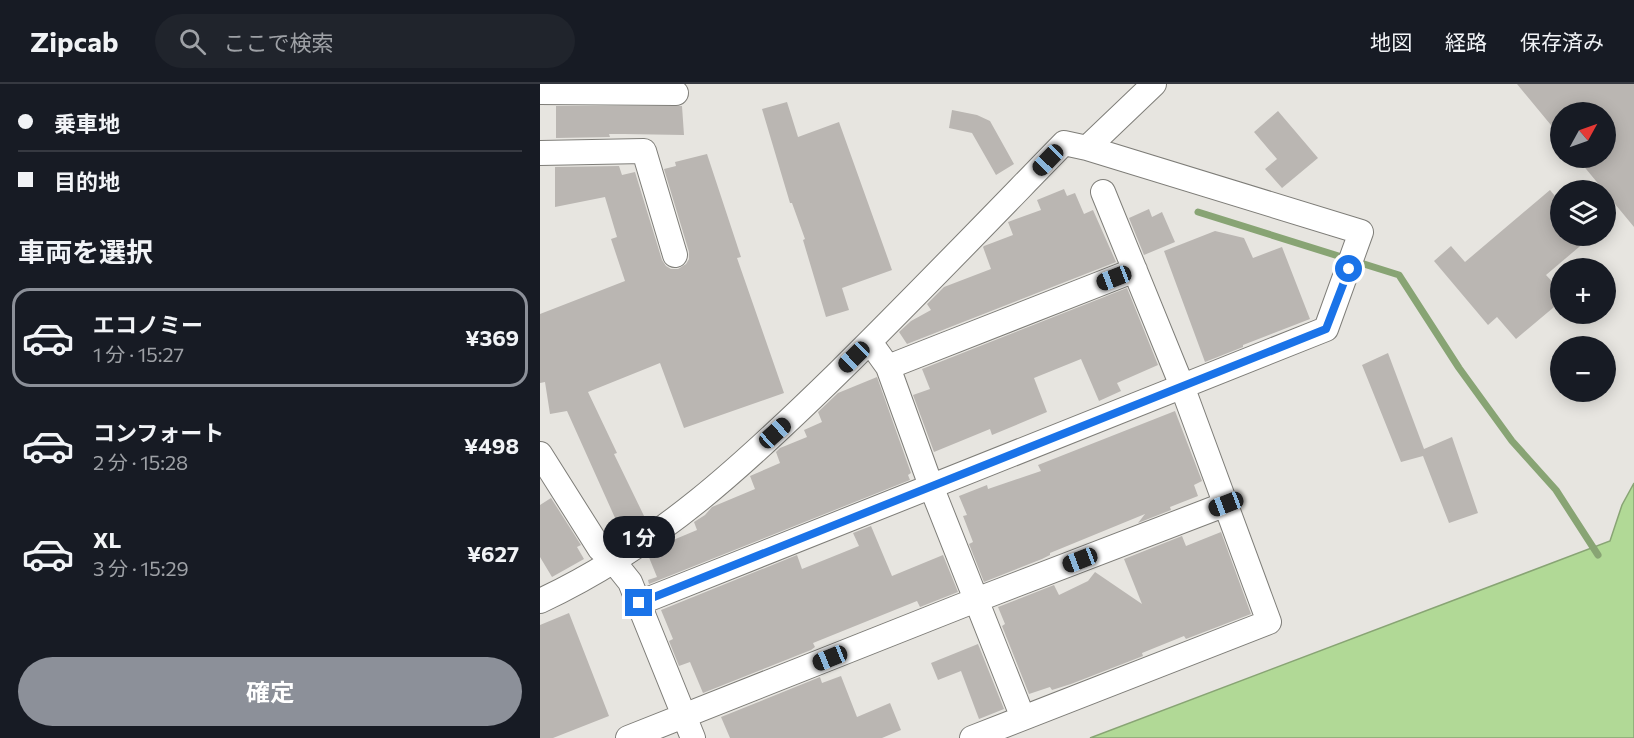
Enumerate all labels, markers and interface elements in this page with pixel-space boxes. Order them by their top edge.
search box [155,14,575,68]
text: Zipcab [30,24,119,58]
icon: search [176,25,209,58]
text: ここで検索 [224,29,334,56]
text: 地図 [1370,29,1412,54]
text: 経路 [1445,29,1487,54]
text: 保存済み [1520,29,1604,54]
north arrow [1550,102,1616,168]
map controls [1550,102,1616,402]
text: 乗車地 [54,110,120,137]
car [1029,141,1067,179]
text: 目的地 [54,168,120,195]
button: layers [1550,180,1616,246]
text: 車両を選択 [18,235,153,268]
route start [1335,255,1362,282]
button: + [1550,258,1616,324]
car [1094,263,1134,293]
icon: car [21,311,75,365]
text: エコノミー [93,311,203,338]
text: ¥369 [465,324,519,351]
button: − [1550,336,1616,402]
car [835,338,873,376]
text: 1 分 · 15:27 [93,342,184,366]
car [756,414,794,452]
icon: car [21,419,75,473]
text: コンフォート [93,419,224,446]
text: ¥498 [464,432,519,459]
text: 2 分 · 15:28 [93,450,188,474]
car [1206,489,1246,519]
callout: 1 分 [603,516,675,558]
text: 1 分 [623,525,655,549]
text: XL [93,526,121,553]
icon: car [21,527,75,581]
text: ¥627 [467,540,519,567]
car [1060,545,1100,575]
text: 3 分 · 15:29 [93,556,189,580]
route end [625,589,652,616]
car [810,643,850,673]
button: 確定 [18,657,522,726]

